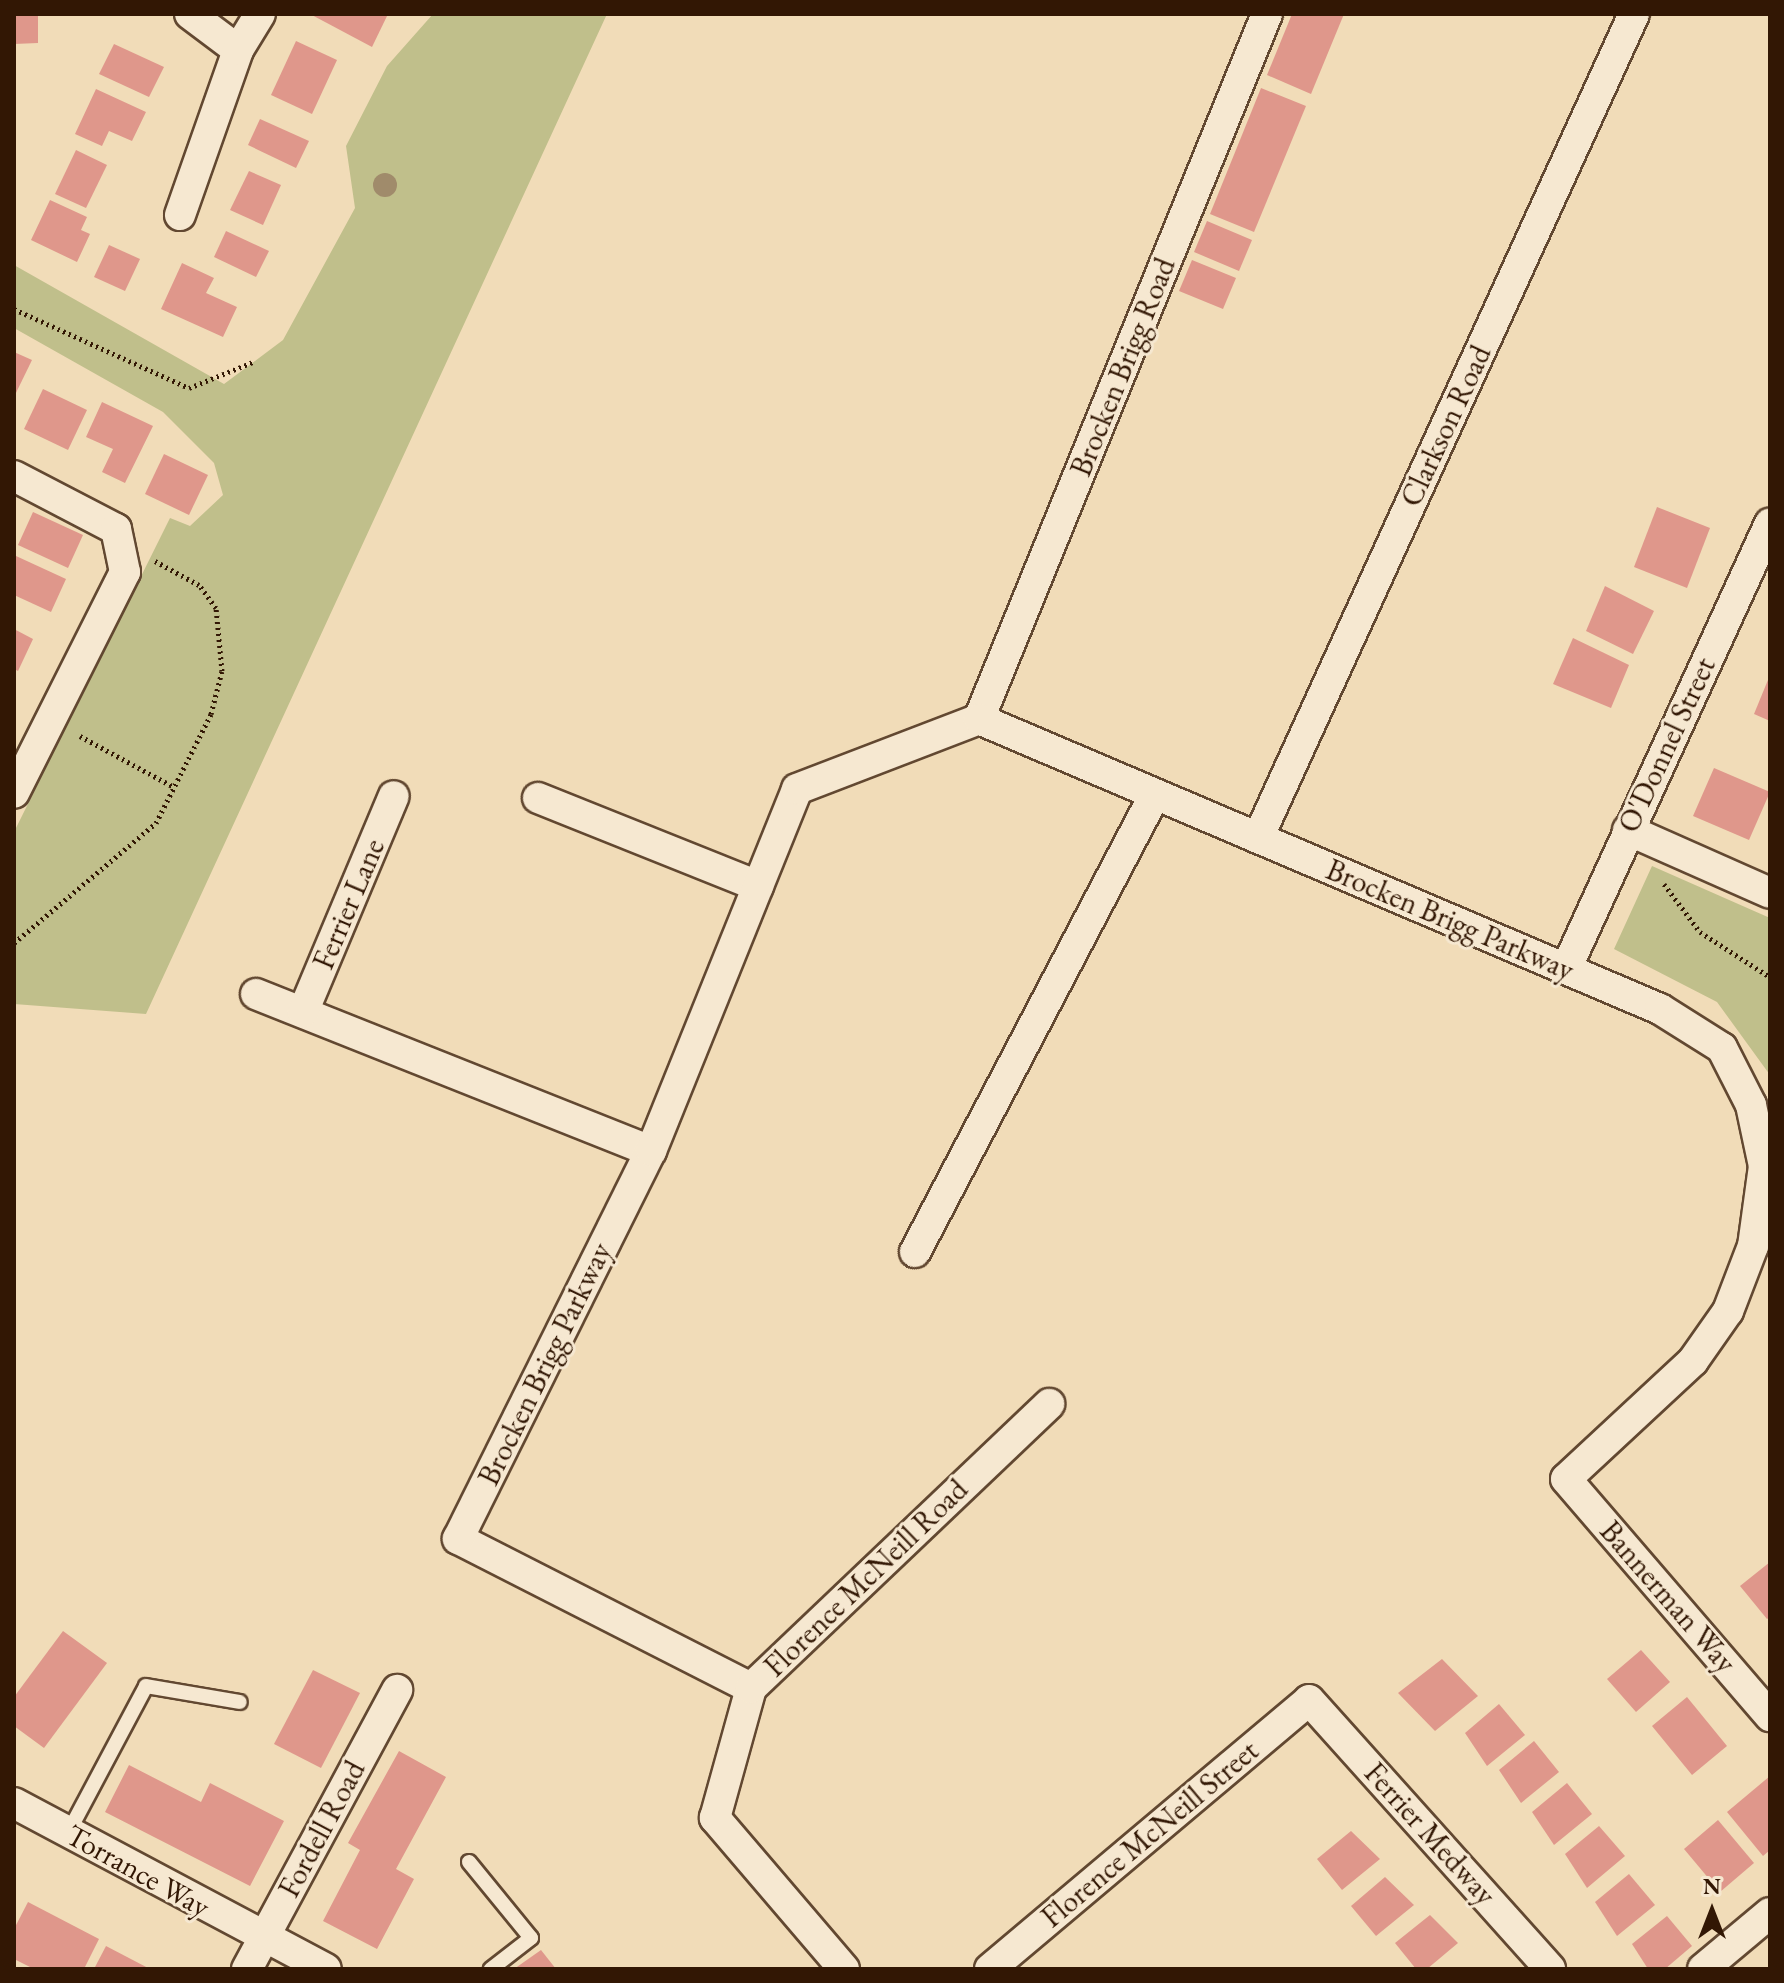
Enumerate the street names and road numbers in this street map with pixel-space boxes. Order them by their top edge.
street label: Brocken Brigg Road [1063,253,1183,481]
street label: Clarkson Road [1393,340,1499,512]
street label: O'Donnel Street [1611,652,1723,838]
street label: Ferrier Lane [305,833,393,975]
street label: Brocken Brigg Parkway [1321,852,1579,988]
street label: Brocken Brigg Parkway [471,1237,619,1491]
street label: Florence McNeill Road [757,1472,975,1684]
street label: Bannerman Way [1592,1514,1744,1680]
street label: Florence McNeill Street [1034,1733,1266,1935]
street label: Fordell Road [271,1755,373,1903]
street label: Ferrier Medway [1357,1755,1503,1913]
street label: Torrance Way [60,1817,216,1925]

